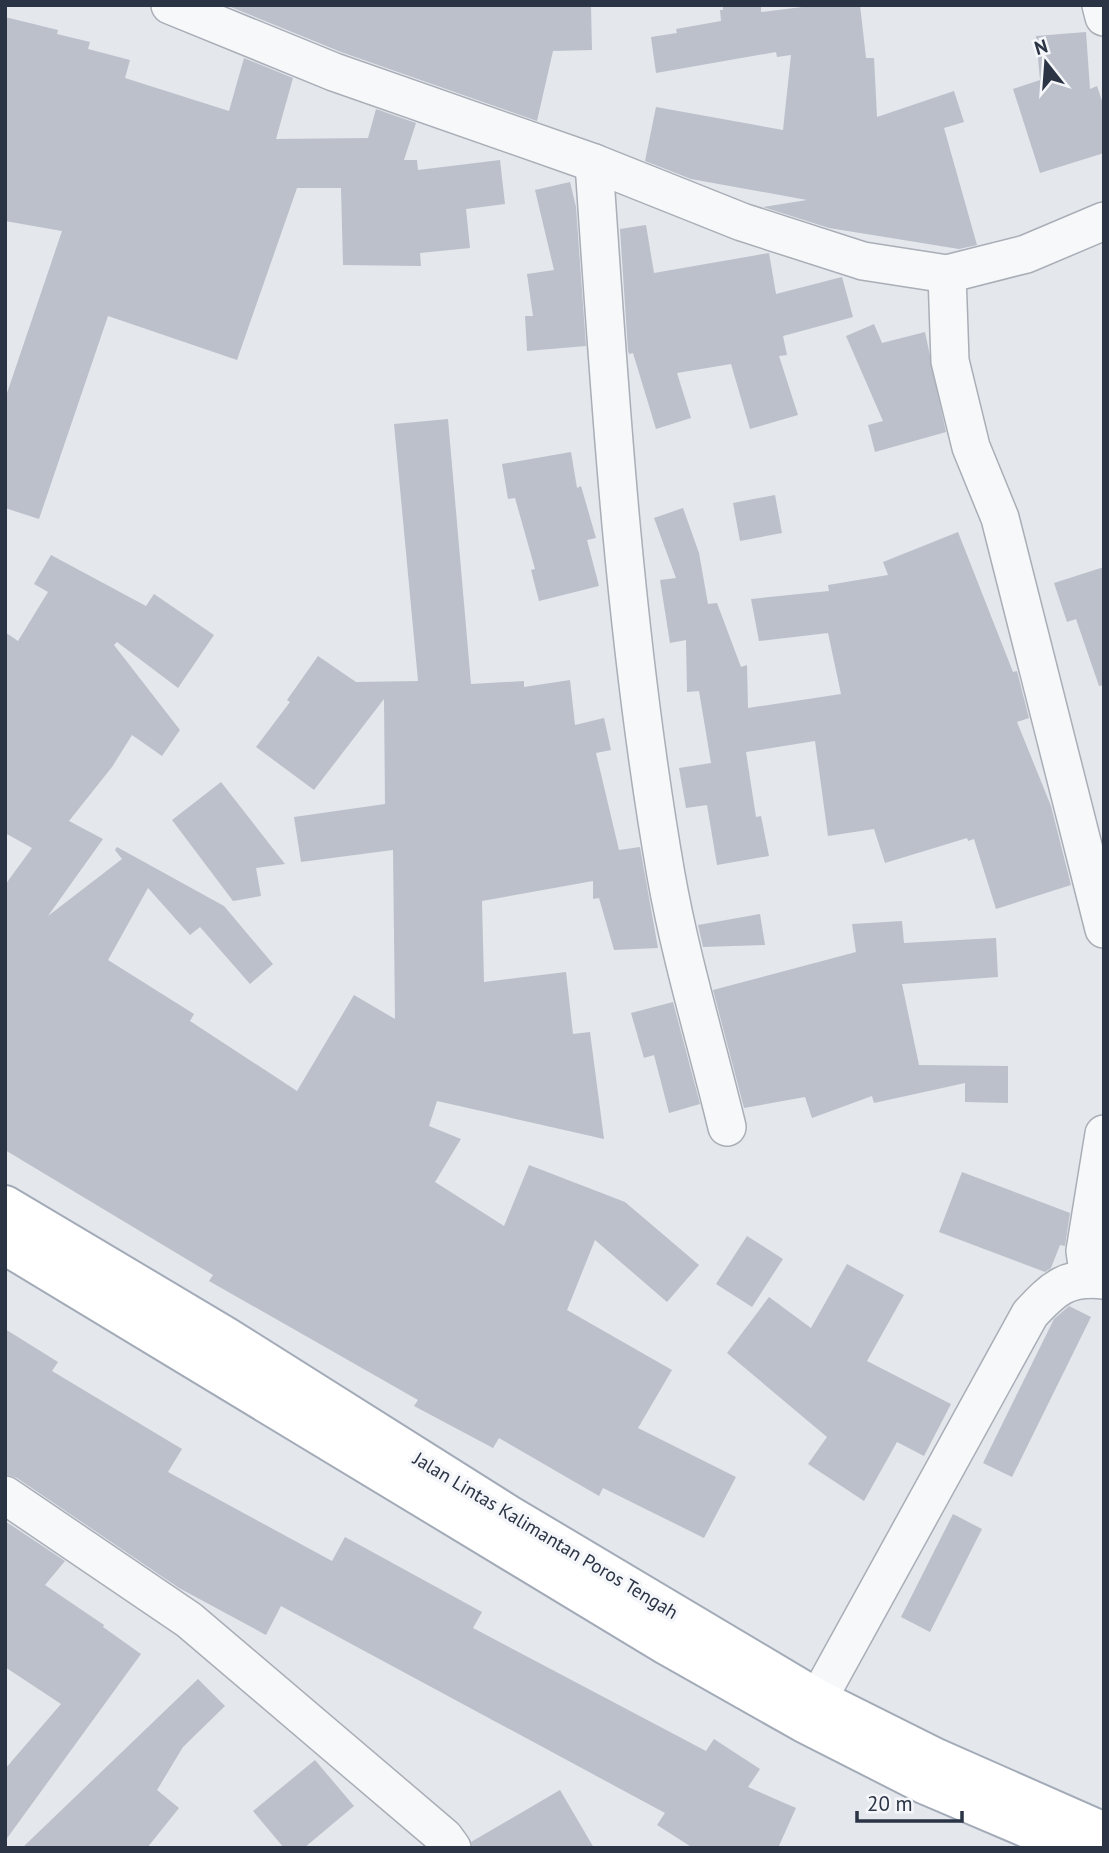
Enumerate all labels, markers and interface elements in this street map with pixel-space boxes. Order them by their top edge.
north arrow [1011,28,1081,98]
text: N [1032,33,1051,60]
street label: Jalan Lintas Kalimantan Poros Tengah [408,1446,683,1624]
scale bar [857,1780,962,1824]
text: 20 m [867,1790,913,1817]

